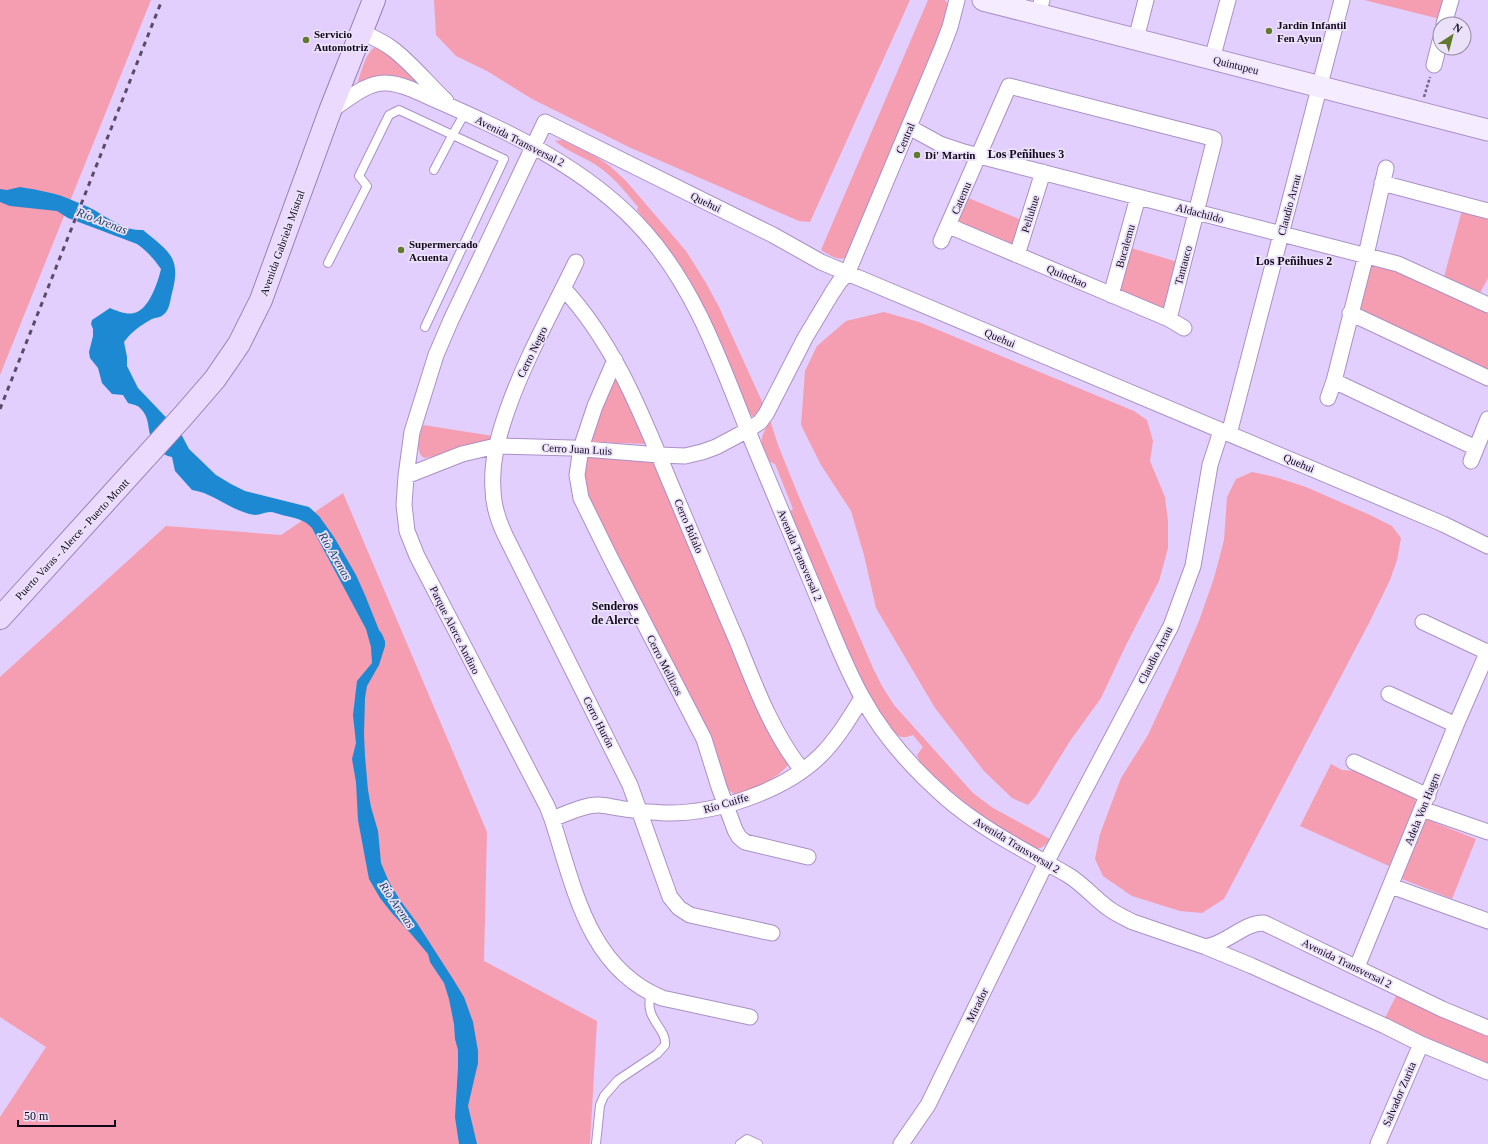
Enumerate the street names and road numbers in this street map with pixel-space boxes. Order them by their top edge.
street label: Quintupeu [1212,54,1260,77]
street label: Avenida Transversal 2 [474,113,566,169]
street label: Central [893,121,917,155]
street label: Claudio Arrau [1275,173,1303,237]
street label: Catemu [949,179,973,216]
street label: Avenida Gabriela Mistral [257,189,307,297]
street label: Quehui [689,190,723,214]
street label: Pelluhue [1019,194,1041,234]
street label: Aldachildo [1175,201,1226,225]
street label: Bucalemu [1113,222,1137,269]
street label: Tantauco [1172,244,1194,286]
street label: Quinchao [1045,262,1089,290]
street label: Cerro Negro [514,324,550,379]
street label: Quehui [983,326,1017,350]
street label: Cerro Juan Luis [542,441,612,457]
street label: Quehui [1282,451,1316,475]
street label: Puerto Varas - Alerce - Puerto Montt [13,476,131,602]
street label: Cerro Búfalo [672,497,706,555]
street label: Avenida Transversal 2 [775,507,825,603]
street label: Parque Alerce Andino [428,584,483,676]
street label: Claudio Arrau [1135,624,1175,686]
street label: Cerro Mellizos [645,633,685,697]
street label: Cerro Hurón [581,694,617,750]
street label: Adela Von Hagrn [1402,771,1442,847]
street label: Río Cuiffe [702,791,750,815]
street label: Avenida Transversal 2 [972,815,1062,875]
street label: Avenida Transversal 2 [1300,936,1394,990]
street label: Mirador [964,986,990,1024]
street label: Salvador Zurita [1380,1060,1418,1128]

